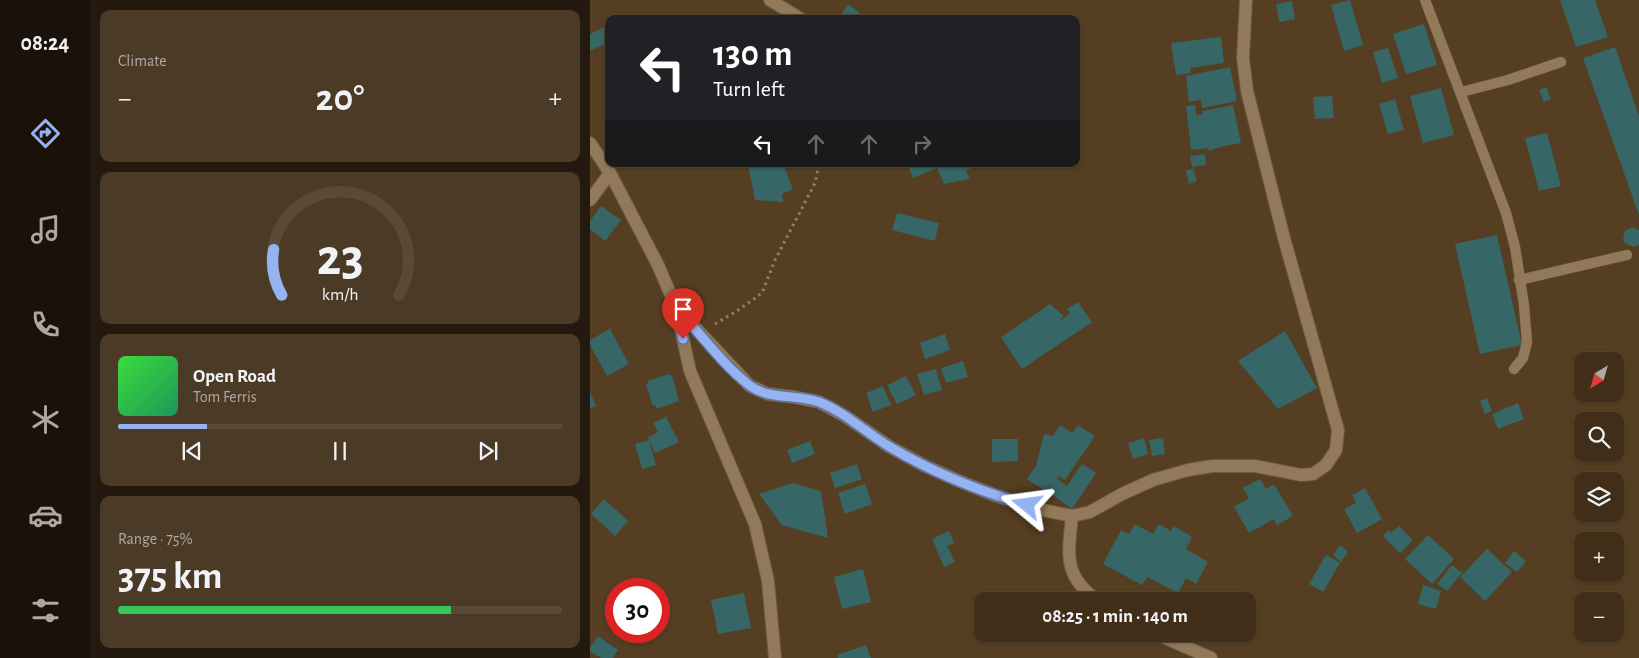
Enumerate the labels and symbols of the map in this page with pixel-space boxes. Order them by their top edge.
pin [662,288,704,339]
north arrow [1574,352,1624,402]
position arrow [1000,478,1052,530]
speed limit sign: 30 [605,578,670,643]

